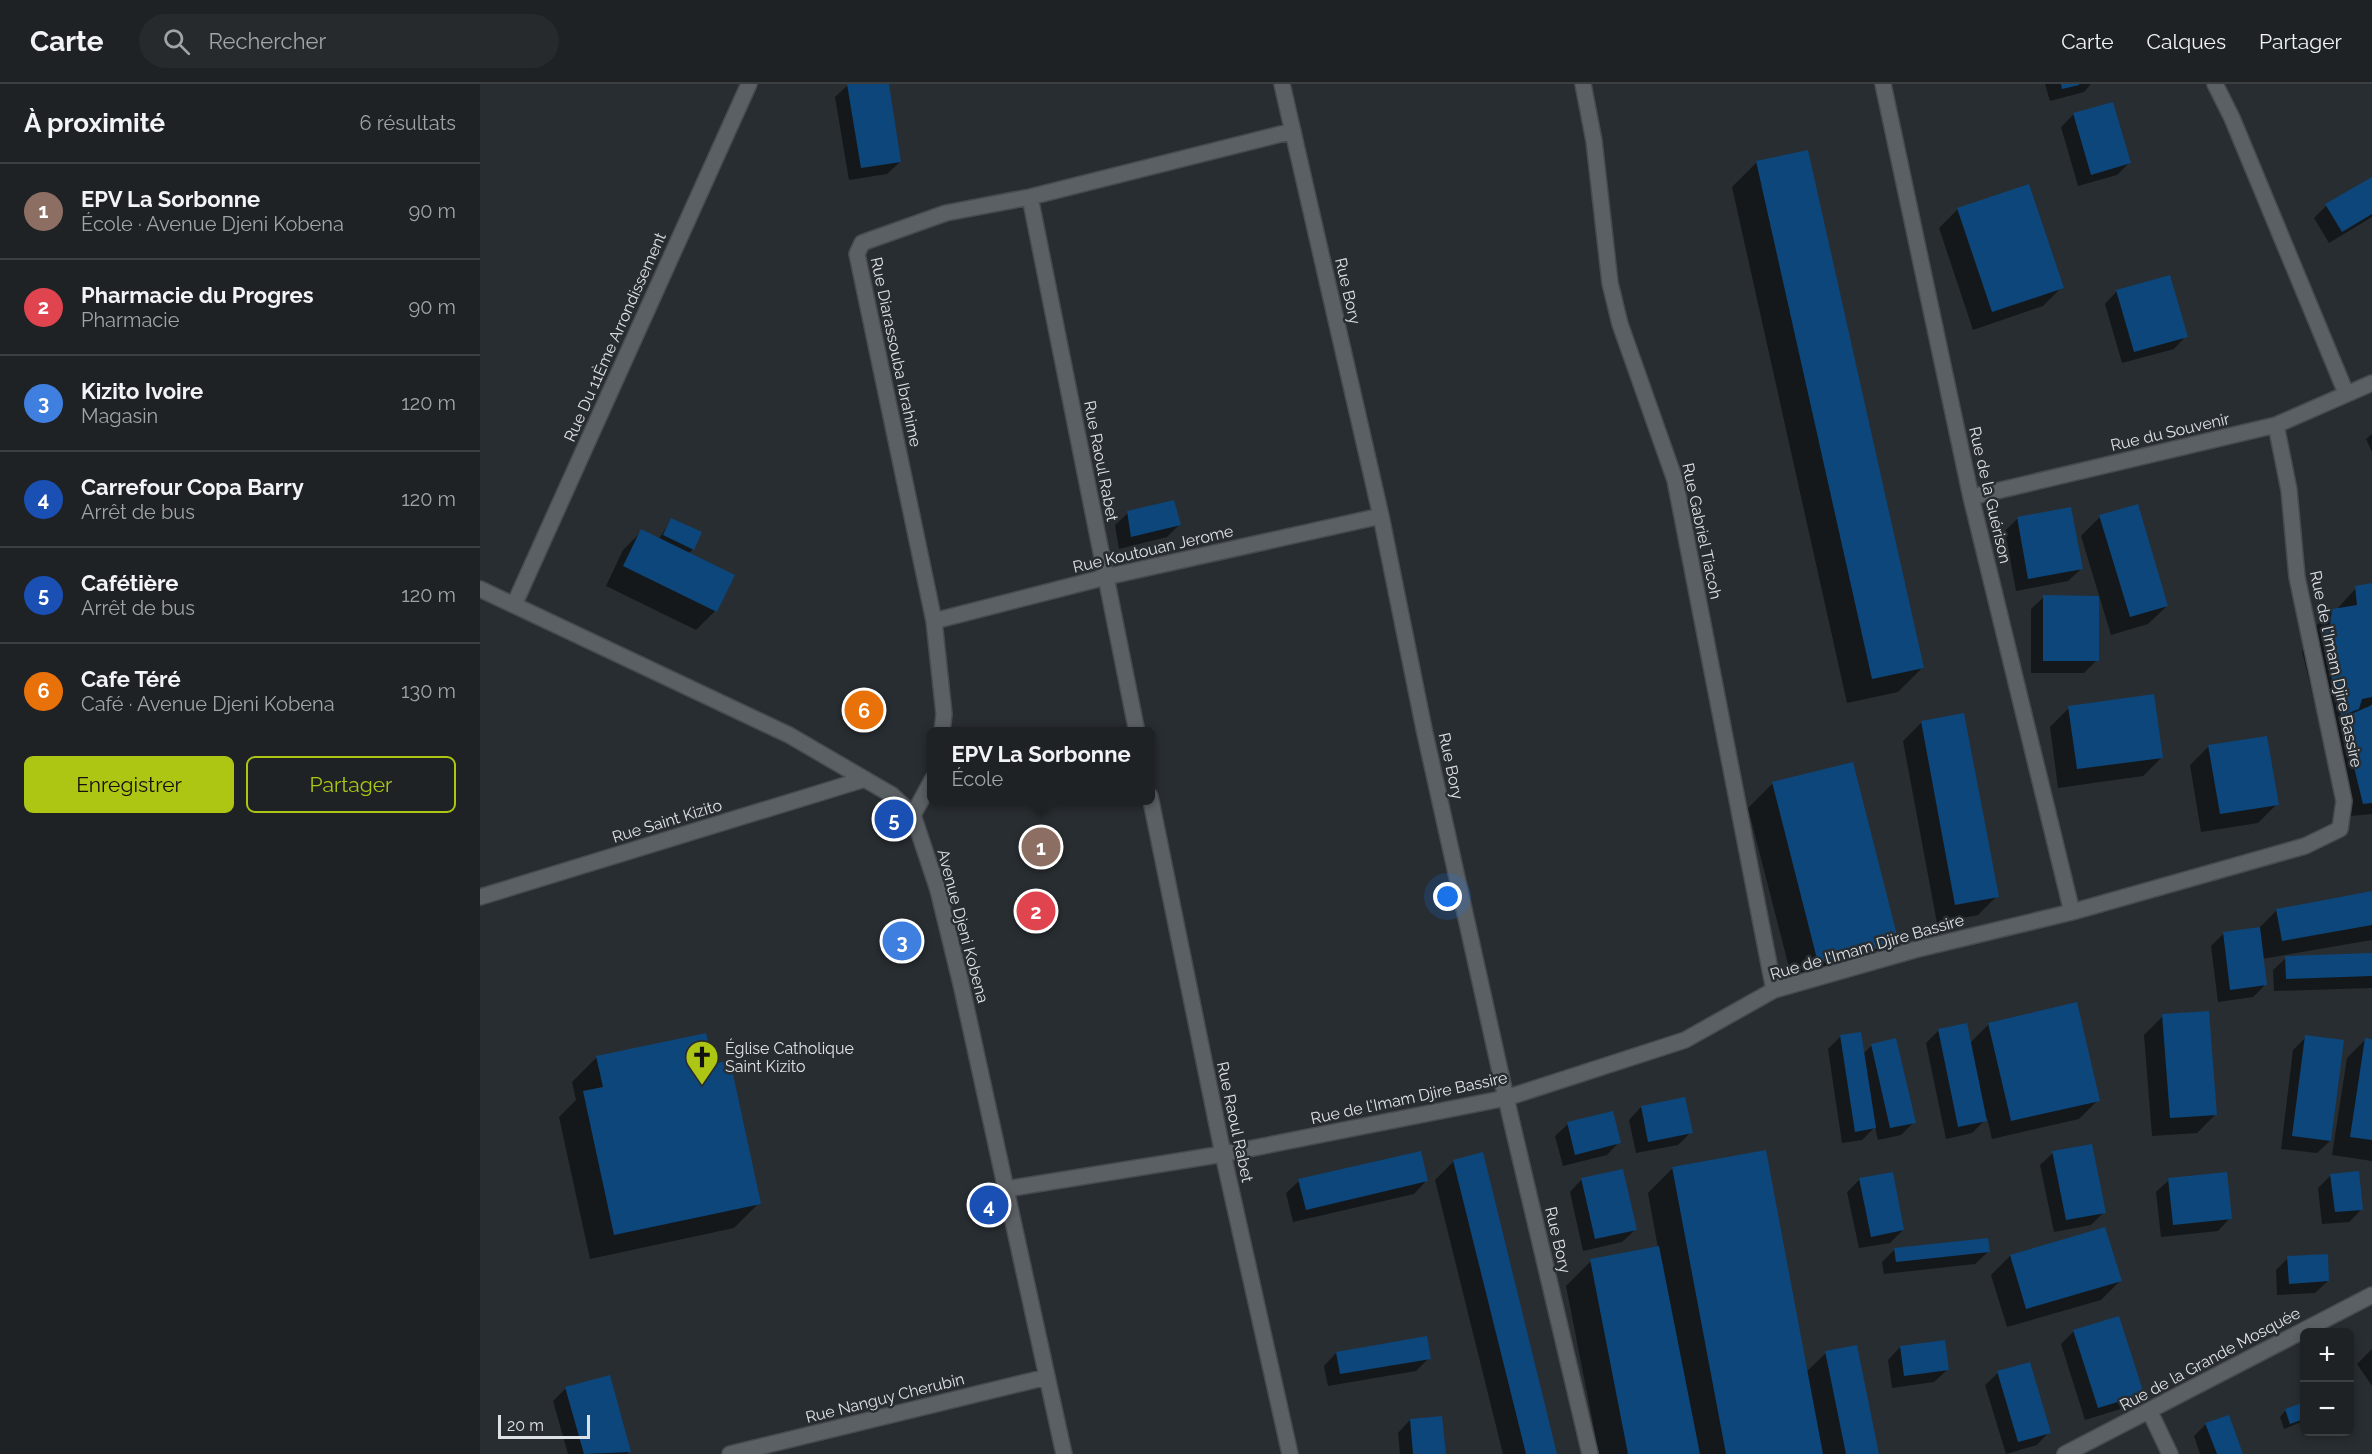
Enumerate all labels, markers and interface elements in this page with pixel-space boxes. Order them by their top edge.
search box [139,14,559,68]
text: Carte [30,25,103,58]
icon: search [160,25,193,58]
text: Rechercher [208,28,326,54]
text: Carte [2061,29,2114,54]
text: Calques [2147,29,2226,54]
text: Partager [2259,29,2342,54]
text: À proximité [24,108,165,138]
text: 6 résultats [360,111,456,135]
text: EPV La Sorbonne [81,186,260,212]
text: 1 [39,199,48,223]
text: 90 m [409,199,456,223]
text: École · Avenue Djeni Kobena [81,212,344,236]
street label: Rue Du 11Ème Arrondissement [559,228,670,445]
street label: Rue Diarassouba Ibrahime [867,255,925,449]
street label: Rue Bory [1331,256,1365,326]
text: Pharmacie du Progres [81,282,314,308]
text: 2 [38,295,49,319]
text: 90 m [409,295,456,319]
text: Pharmacie [81,308,179,332]
text: Kizito Ivoire [81,378,203,404]
text: 3 [38,391,49,415]
text: 120 m [401,391,456,415]
street label: Rue Raoul Rabet [1080,399,1122,524]
text: Magasin [81,404,158,428]
street label: Rue du Souvenir [2109,409,2232,455]
street label: Rue de la Guérison [1965,425,2015,565]
street label: Rue Gabriel Tiacoh [1678,461,1726,601]
text: Carrefour Copa Barry [81,474,304,500]
text: 4 [38,487,49,511]
text: 120 m [401,487,456,511]
text: Arrêt de bus [81,500,195,524]
street label: Rue Koutouan Jerome [1071,521,1235,577]
street label: Rue de l'Imam Djire Bassire [2306,569,2366,769]
text: Cafétière [81,570,179,596]
text: 5 [38,583,49,607]
text: 120 m [401,583,456,607]
text: Arrêt de bus [81,596,195,620]
text: Cafe Téré [81,666,181,692]
text: 6 [37,679,50,703]
text: 130 m [401,679,456,703]
pin: 6 [844,688,884,732]
text: Café · Avenue Djeni Kobena [81,692,335,716]
popup [927,727,1155,805]
street label: Rue Bory [1435,731,1467,801]
text: EPV La Sorbonne [951,741,1131,767]
button: Enregistrer [24,756,234,813]
button: Partager [246,756,456,813]
text: École [951,767,1003,791]
street label: Rue Saint Kizito [610,795,724,847]
pin: 5 [874,796,914,842]
pin: 1 [1022,824,1060,870]
street label: Avenue Djeni Kobena [933,847,993,1005]
your location [1433,882,1462,911]
pin: 2 [1016,888,1056,934]
street label: Rue de l'Imam Djire Bassire [1768,910,1966,984]
pin: 3 [882,918,922,964]
place label: Église Catholique Saint Kizito [725,1038,854,1076]
church icon: Église Catholique Saint Kizito [684,1039,720,1086]
street label: Rue Raoul Rabet [1213,1060,1257,1185]
street label: Rue de l'Imam Djire Bassire [1309,1068,1509,1128]
pin: 4 [970,1182,1008,1228]
street label: Rue Bory [1541,1205,1575,1275]
street label: Rue de la Grande Mosquée [2116,1303,2304,1415]
map controls [2300,1328,2354,1436]
button: + [2300,1328,2354,1382]
street label: Rue Nanguy Cherubin [804,1369,966,1427]
button: − [2300,1382,2354,1436]
scale bar [498,1412,590,1440]
text: 20 m [507,1416,544,1435]

